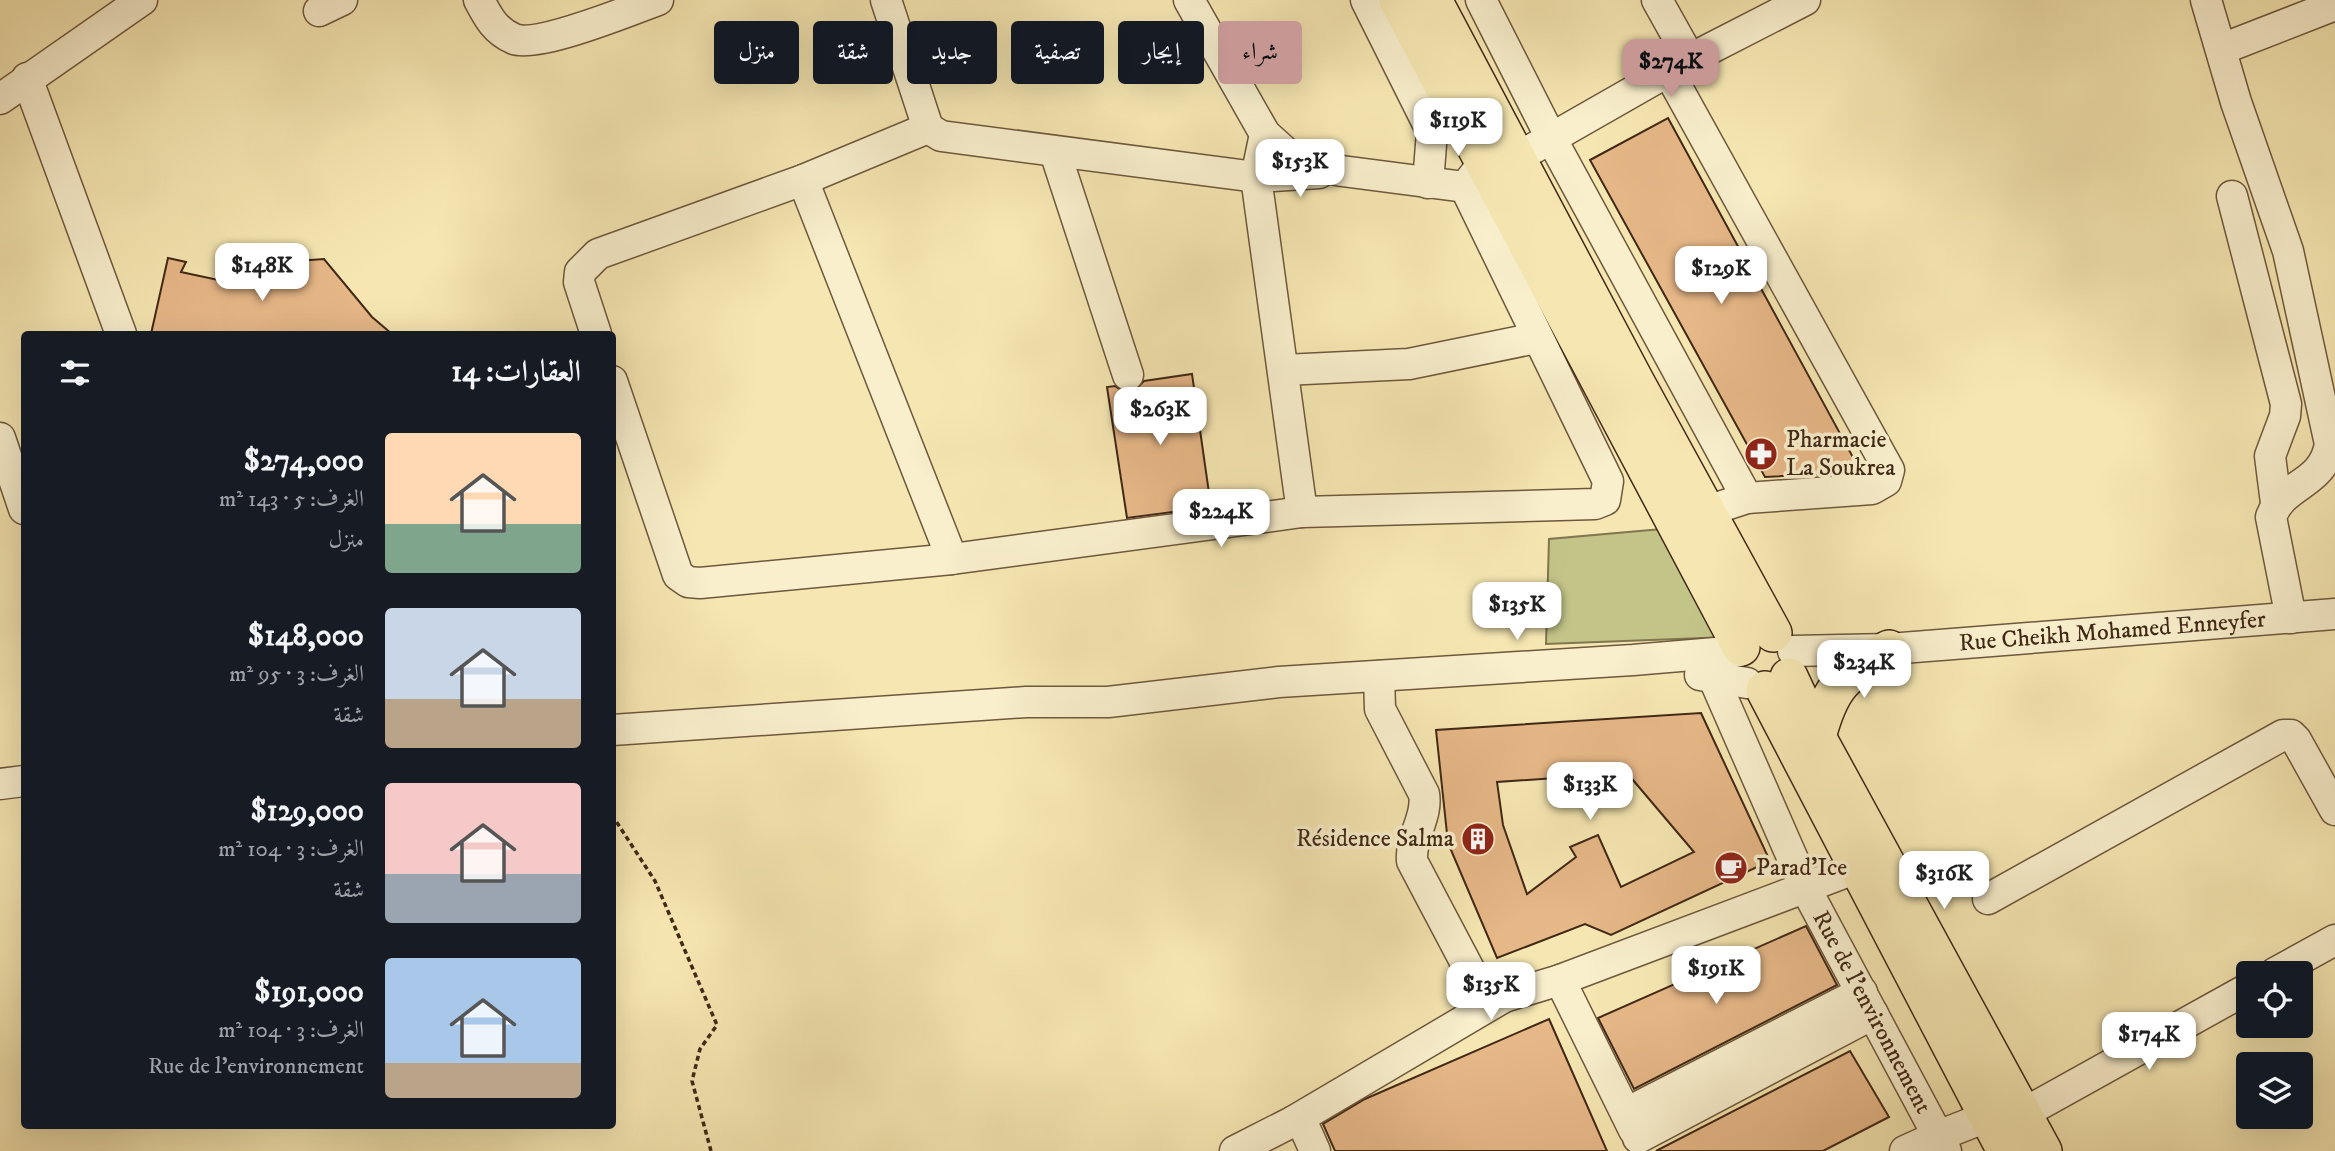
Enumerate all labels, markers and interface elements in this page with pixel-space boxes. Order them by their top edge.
chip: منزل [714,21,799,84]
chip: شقة [813,21,893,84]
chip: جديد [907,21,997,84]
chip: تصفية [1011,21,1104,84]
chip: إيجار [1118,21,1204,84]
chip: شراء [1218,21,1302,84]
pin: $274K [1622,40,1720,99]
text: $274K [1639,47,1703,76]
pin: $119K [1409,99,1507,158]
text: $119K [1429,106,1487,135]
pin: $153K [1251,140,1349,199]
text: $153K [1271,147,1329,176]
pin: $148K [213,244,311,303]
pin: $129K [1672,246,1770,306]
text: $148K [231,251,293,280]
text: $129K [1691,254,1751,283]
icon: filters [56,354,94,392]
text: العقارات: 14 [451,354,581,391]
pin: $263K [1111,388,1209,447]
text: $263K [1130,395,1190,424]
place label: Pharmacie La Soukrea [1786,425,1896,483]
pharmacy icon: Pharmacie La Soukrea [1742,435,1780,473]
text: $274,000 [244,443,364,480]
icon: home [441,461,525,545]
text: الغرف: 5 · 143 m² [219,485,364,514]
pin: $224K [1172,490,1270,549]
text: $224K [1189,497,1253,526]
text: منزل [329,526,364,555]
pin: $135K [1468,582,1566,642]
text: $135K [1488,590,1546,619]
street label: Rue Cheikh Mohamed Enneyfer [1958,604,2267,658]
text: $148,000 [248,618,364,655]
icon: home [441,636,525,720]
pin: $234K [1815,640,1913,700]
text: $234K [1833,648,1895,677]
text: الغرف: 3 · 95 m² [229,660,364,689]
text: شقة [334,701,364,730]
pin: $133K [1541,762,1639,822]
text: $133K [1563,770,1617,799]
text: $129,000 [250,793,364,830]
icon: home [441,811,525,895]
building icon: Résidence Salma [1459,820,1497,858]
place label: Résidence Salma [1296,824,1455,854]
text: الغرف: 3 · 104 m² [218,835,364,864]
cafe icon: Parad'Ice [1712,849,1750,887]
pin: $316K [1895,852,1993,911]
place label: Parad'Ice [1756,853,1847,883]
text: $316K [1915,859,1973,888]
text: شقة [334,876,364,905]
street label: Rue de l'environnement [1805,906,1938,1119]
pin: $191K [1667,946,1765,1006]
text: $191K [1688,954,1744,983]
map controls [2236,961,2313,1129]
button: locate [2236,961,2313,1038]
pin: $135K [1442,962,1540,1022]
text: $135K [1462,970,1520,999]
text: $191,000 [254,974,364,1011]
icon: home [441,986,525,1070]
pin: $174K [2100,1012,2198,1072]
text: الغرف: 3 · 104 m² [218,1016,364,1045]
text: $174K [2118,1020,2180,1049]
text: Rue de l'environnement [148,1052,364,1081]
button: layers [2236,1052,2313,1129]

